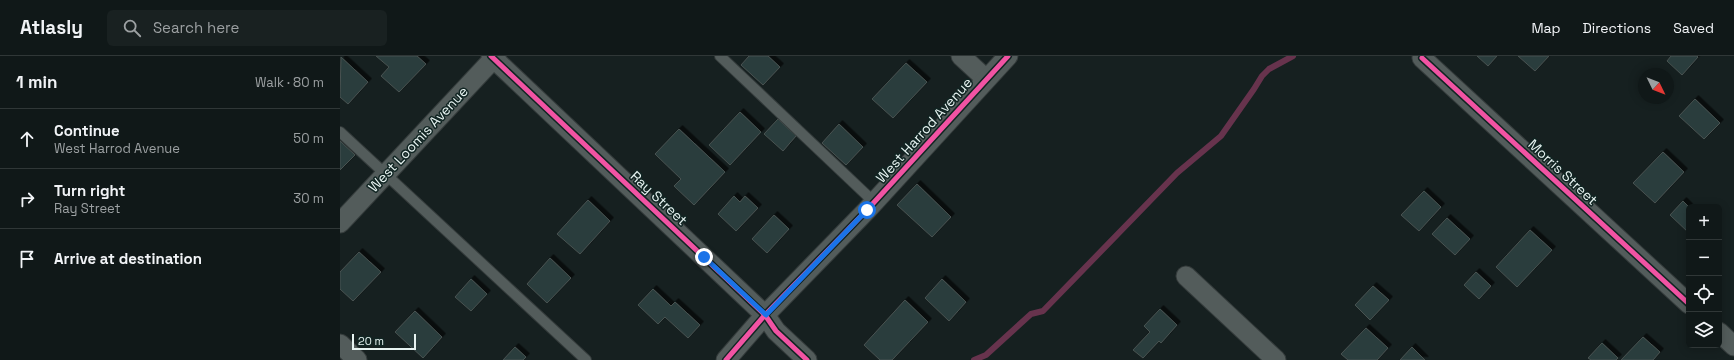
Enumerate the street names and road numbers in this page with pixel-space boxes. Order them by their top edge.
street label: West Harrod Avenue [872,74,976,186]
street label: West Loomis Avenue [364,82,472,196]
street label: Morris Street [1524,135,1602,209]
street label: Ray Street [627,167,691,229]

